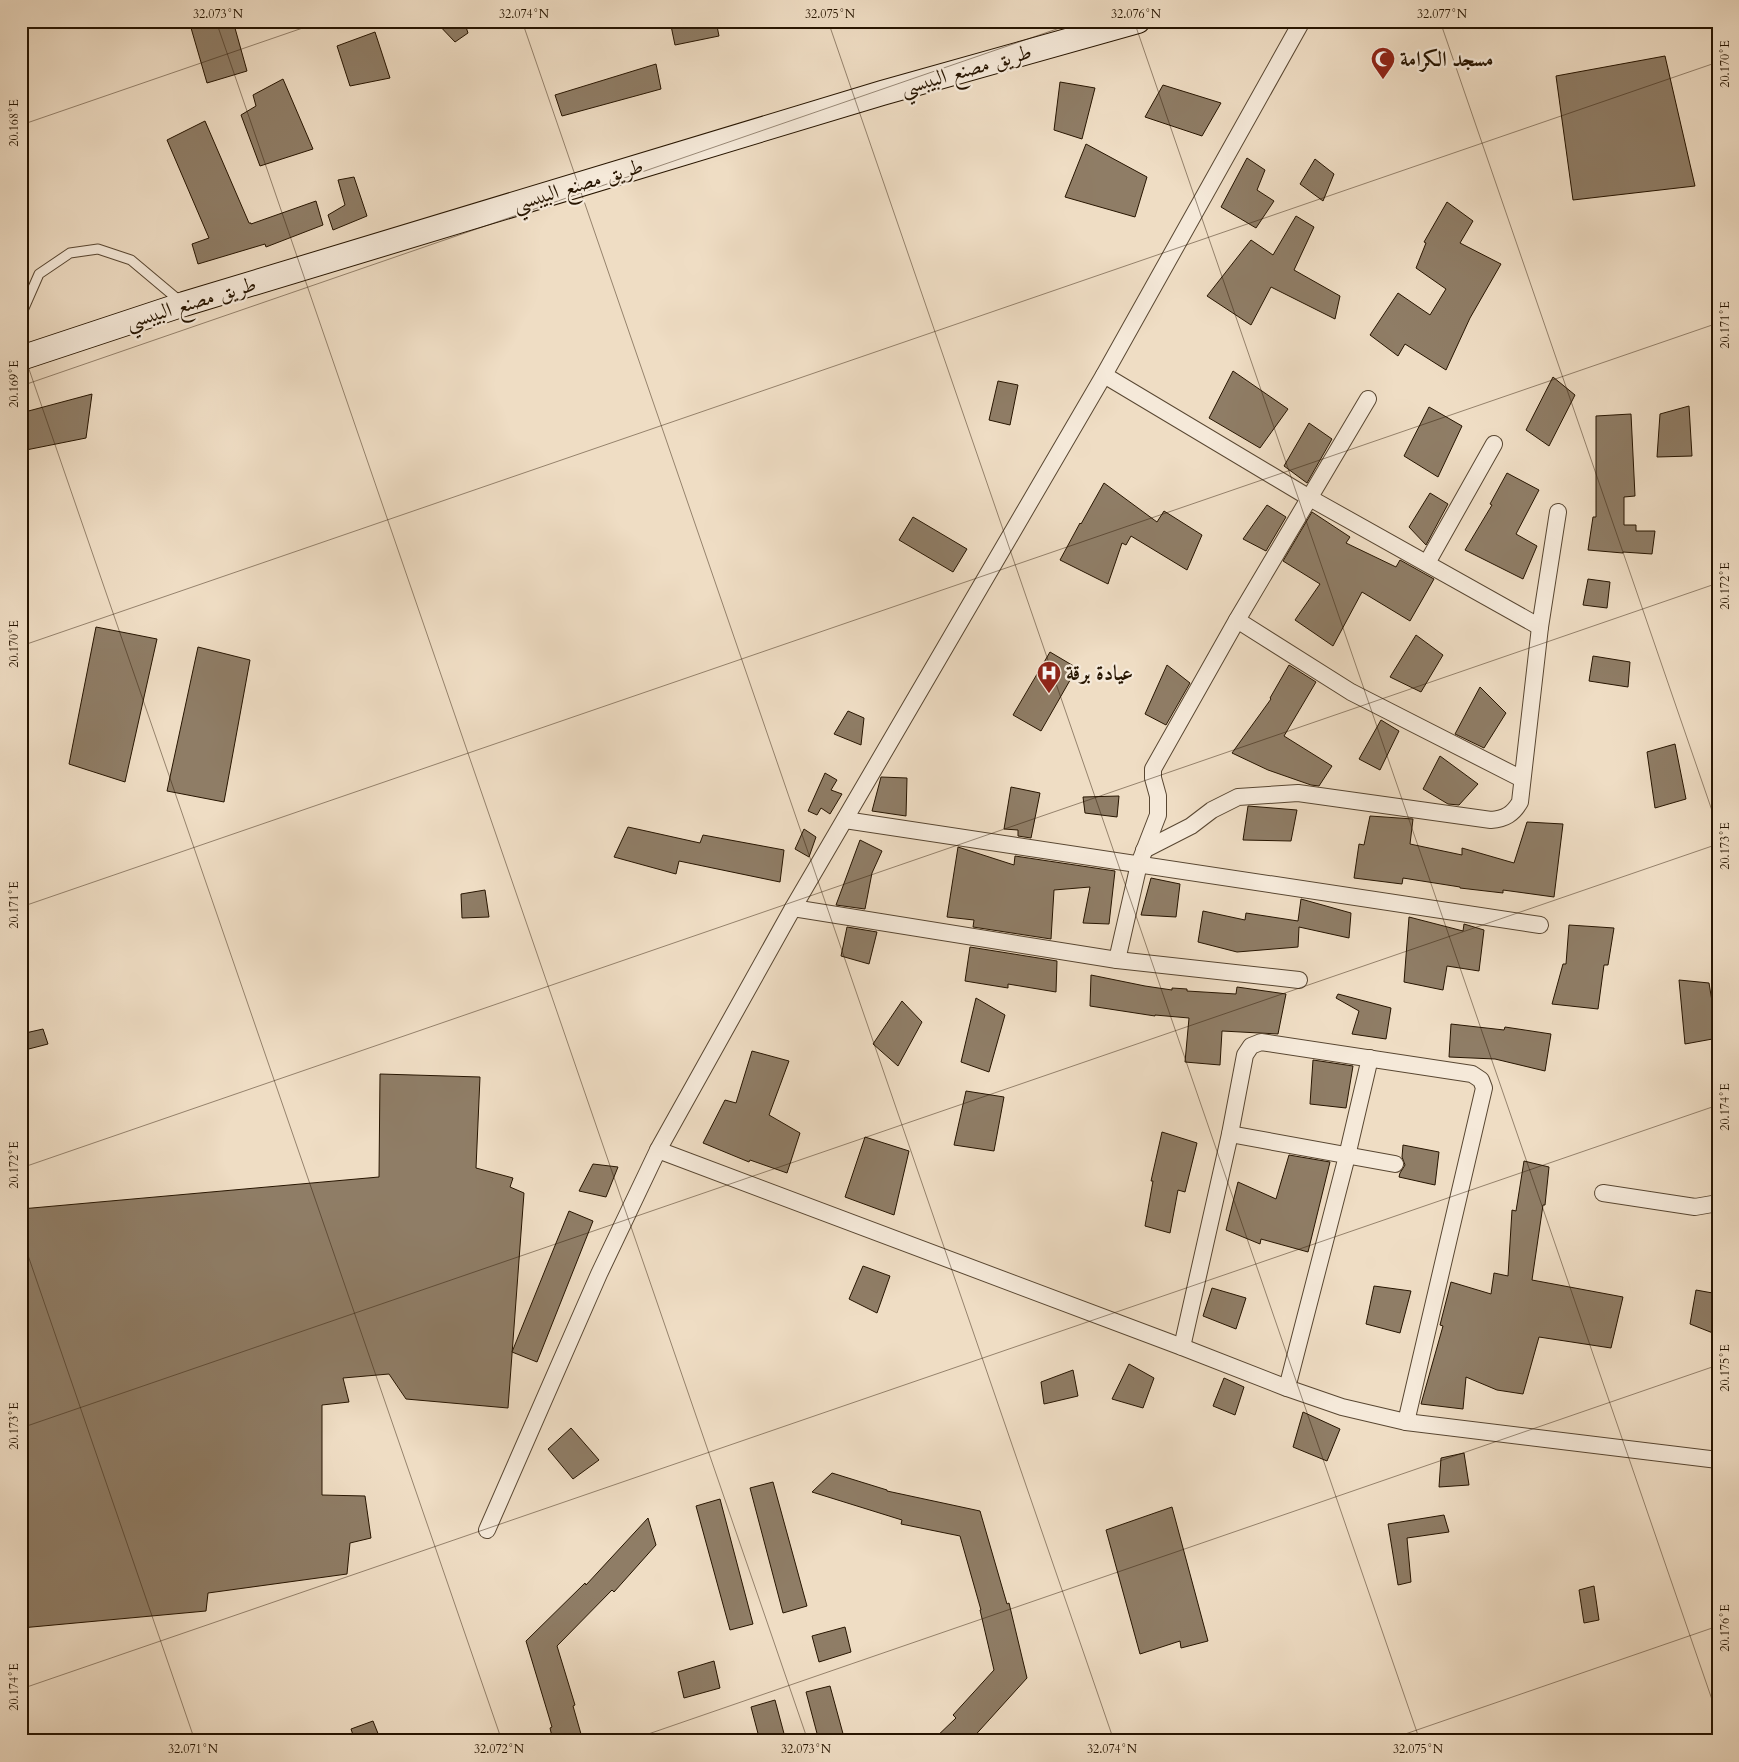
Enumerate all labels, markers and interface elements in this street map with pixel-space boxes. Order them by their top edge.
text: 32.073°N [193,6,244,22]
text: 32.074°N [499,6,550,22]
text: 32.075°N [805,6,856,22]
text: 32.076°N [1111,6,1162,22]
text: 32.077°N [1417,6,1468,22]
street label: طريق مصنع البيبسي [897,37,1036,107]
text: 20.170°E [1717,40,1733,88]
place label: مسجد الكرامة [1400,45,1494,74]
mosque icon: مسجد الكرامة [1370,46,1396,80]
text: 20.168°E [6,99,22,147]
street label: طريق مصنع البيبسي [509,151,648,223]
street label: طريق مصنع البيبسي [122,269,261,341]
text: 20.171°E [1717,301,1733,349]
text: 20.169°E [6,360,22,408]
text: 20.172°E [1717,562,1733,610]
text: 20.170°E [6,620,22,668]
place label: عيادة برقة [1066,659,1133,688]
hospital icon: عيادة برقة [1036,660,1062,694]
text: 20.173°E [1717,822,1733,870]
text: 20.171°E [6,881,22,929]
text: 20.174°E [1717,1083,1733,1131]
text: 20.172°E [6,1141,22,1189]
text: 20.175°E [1717,1344,1733,1392]
text: 20.173°E [6,1402,22,1450]
text: 20.176°E [1717,1604,1733,1652]
text: 20.174°E [6,1663,22,1711]
text: 32.071°N [168,1741,219,1757]
text: 32.072°N [474,1741,525,1757]
text: 32.073°N [781,1741,832,1757]
text: 32.074°N [1087,1741,1138,1757]
text: 32.075°N [1393,1741,1444,1757]

